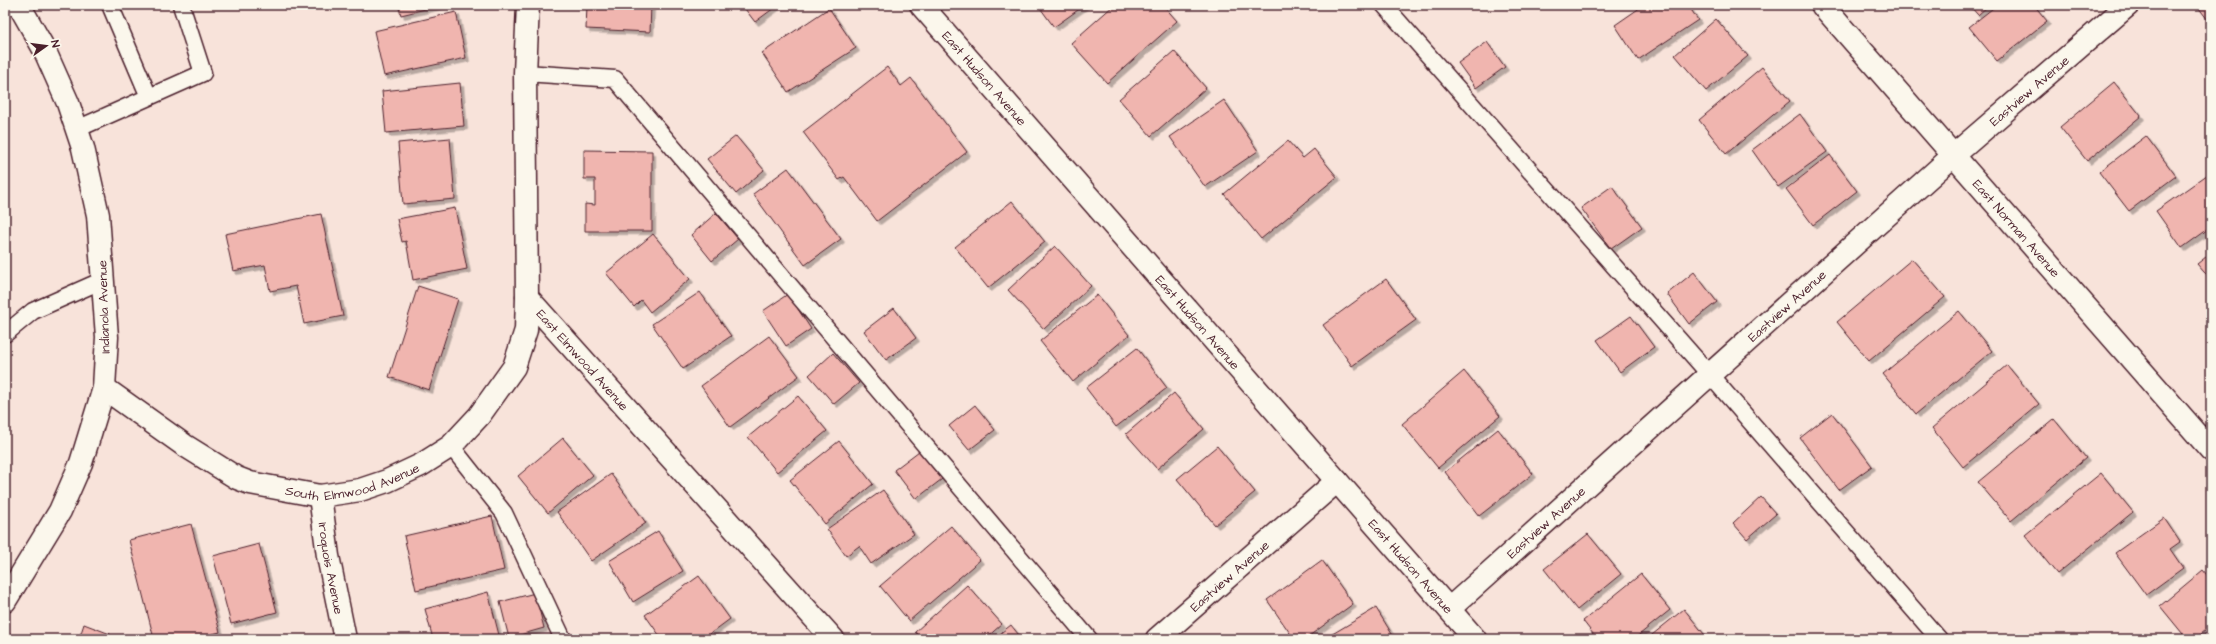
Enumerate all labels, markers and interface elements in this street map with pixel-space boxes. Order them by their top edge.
north arrow [26,26,66,66]
street label: East Hudson Avenue [938,27,1030,130]
text: N [47,39,63,49]
street label: Eastview Avenue [1986,52,2073,131]
street label: East Norman Avenue [1968,176,2064,281]
street label: Indianola Avenue [93,260,115,354]
street label: Eastview Avenue [1744,266,1830,346]
street label: East Hudson Avenue [1151,271,1244,374]
street label: East Elmwood Avenue [532,306,632,415]
street label: South Elmwood Avenue [284,459,422,506]
street label: Eastview Avenue [1503,483,1590,563]
street label: East Hudson Avenue [1364,515,1457,618]
street label: Iroquois Avenue [314,521,348,616]
street label: Eastview Avenue [1186,537,1273,616]

